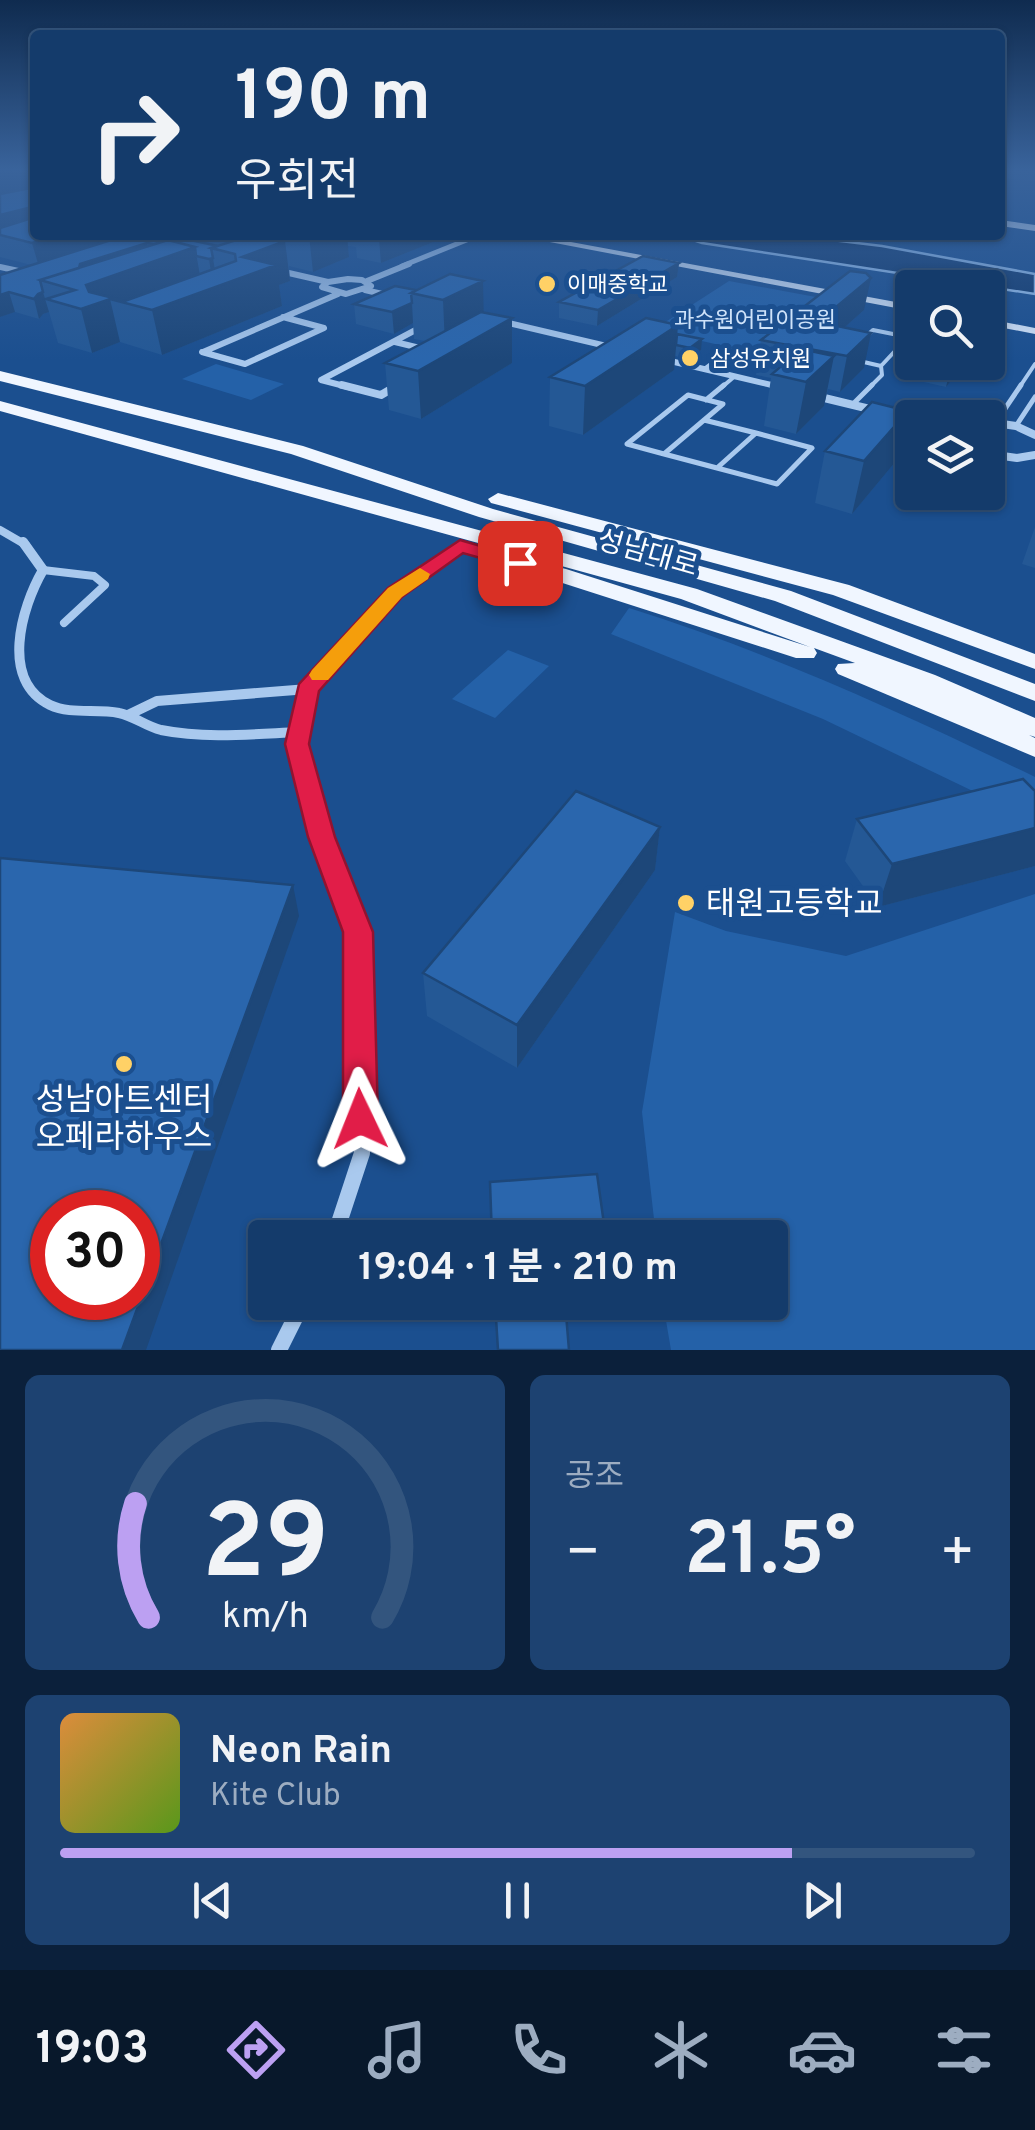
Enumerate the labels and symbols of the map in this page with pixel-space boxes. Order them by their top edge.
marker: 이매중학교 [536,273,558,295]
place label: 이매중학교 [567,273,668,300]
park label: 과수원어린이공원 [674,308,836,335]
marker: 삼성유치원 [679,347,701,369]
place label: 삼성유치원 [710,347,811,374]
pin [478,521,563,606]
street label: 성남대로 [593,523,702,586]
place label: 태원고등학교 [706,886,883,926]
marker: 태원고등학교 [675,892,697,914]
marker: 성남아트센터 오페라하우스 [113,1053,135,1075]
position arrow [308,1067,412,1171]
place label: 성남아트센터 오페라하우스 [36,1082,212,1159]
speed limit sign: 30 [30,1190,160,1320]

